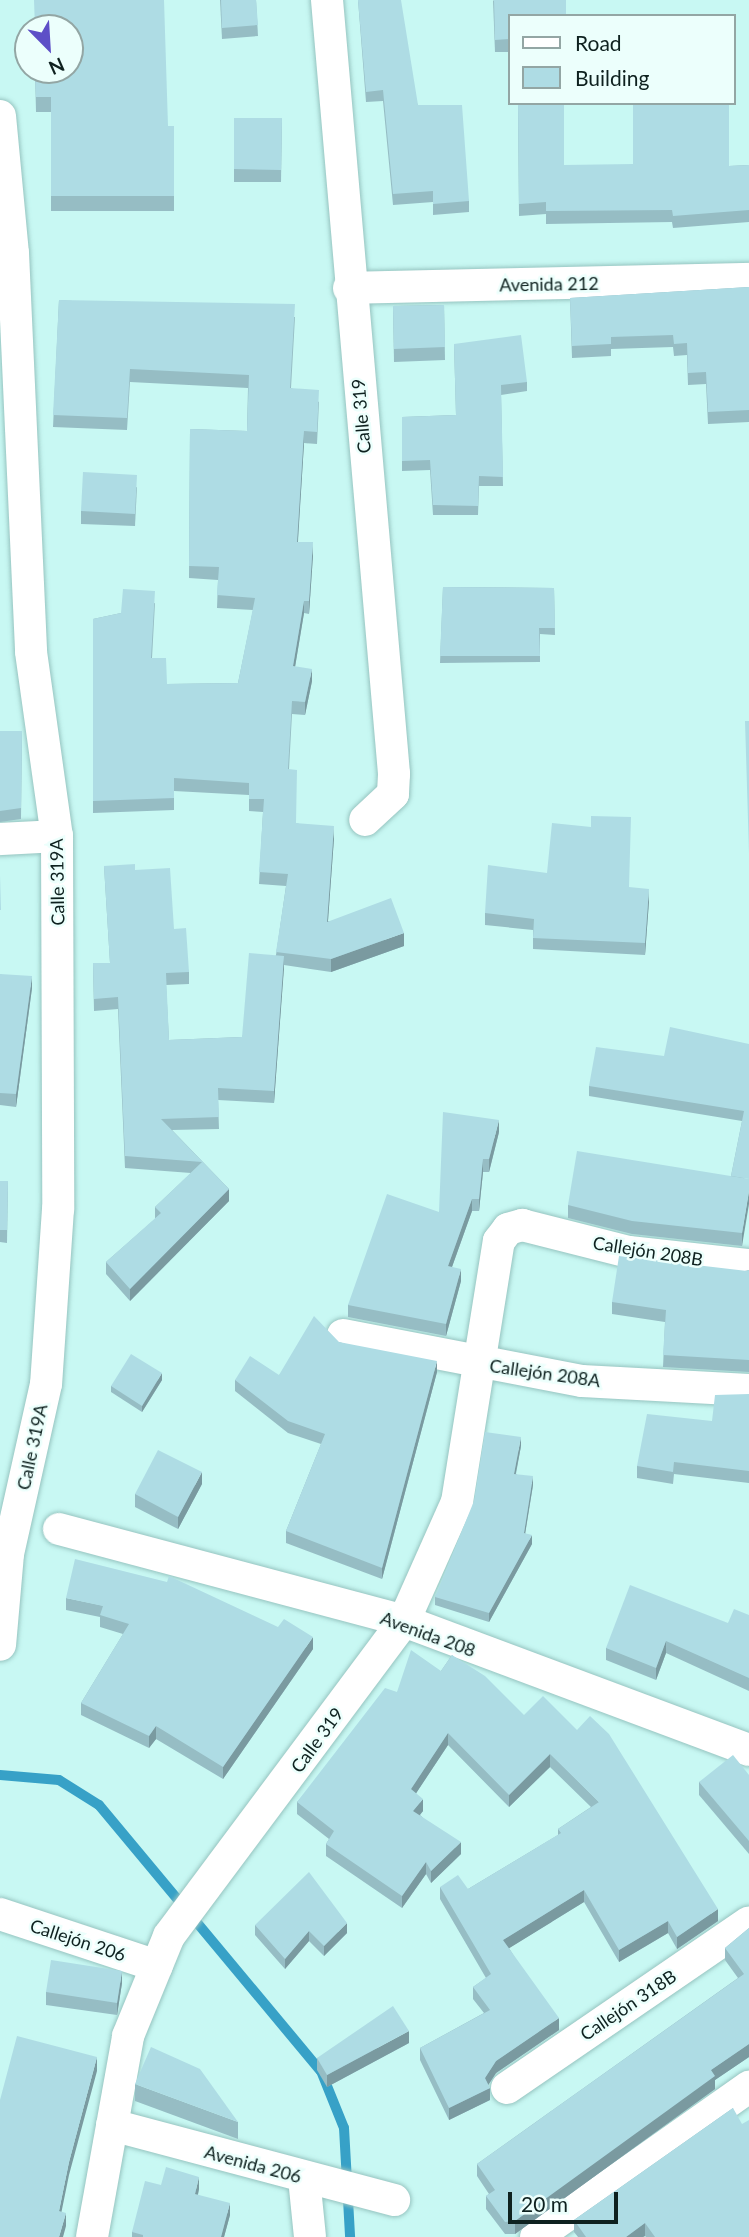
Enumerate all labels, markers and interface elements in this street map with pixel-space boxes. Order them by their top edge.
north arrow [14,14,84,84]
legend [508,14,735,105]
text: Road [575,30,622,55]
text: N [46,53,68,80]
text: Building [575,65,650,90]
street label: Avenida 212 [499,272,599,296]
street label: Calle 319 [347,378,375,454]
street label: Calle 319A [45,838,69,926]
street label: Callejón 208B [591,1232,705,1270]
street label: Callejón 208A [488,1355,602,1391]
street label: Calle 319A [12,1402,52,1492]
street label: Avenida 208 [378,1607,478,1661]
street label: Calle 319 [286,1703,348,1777]
street label: Callejón 206 [27,1914,129,1966]
street label: Callejón 318B [576,1965,680,2045]
street label: Avenida 206 [202,2141,304,2187]
scale bar [511,2178,621,2222]
text: 20 m [521,2191,568,2216]

